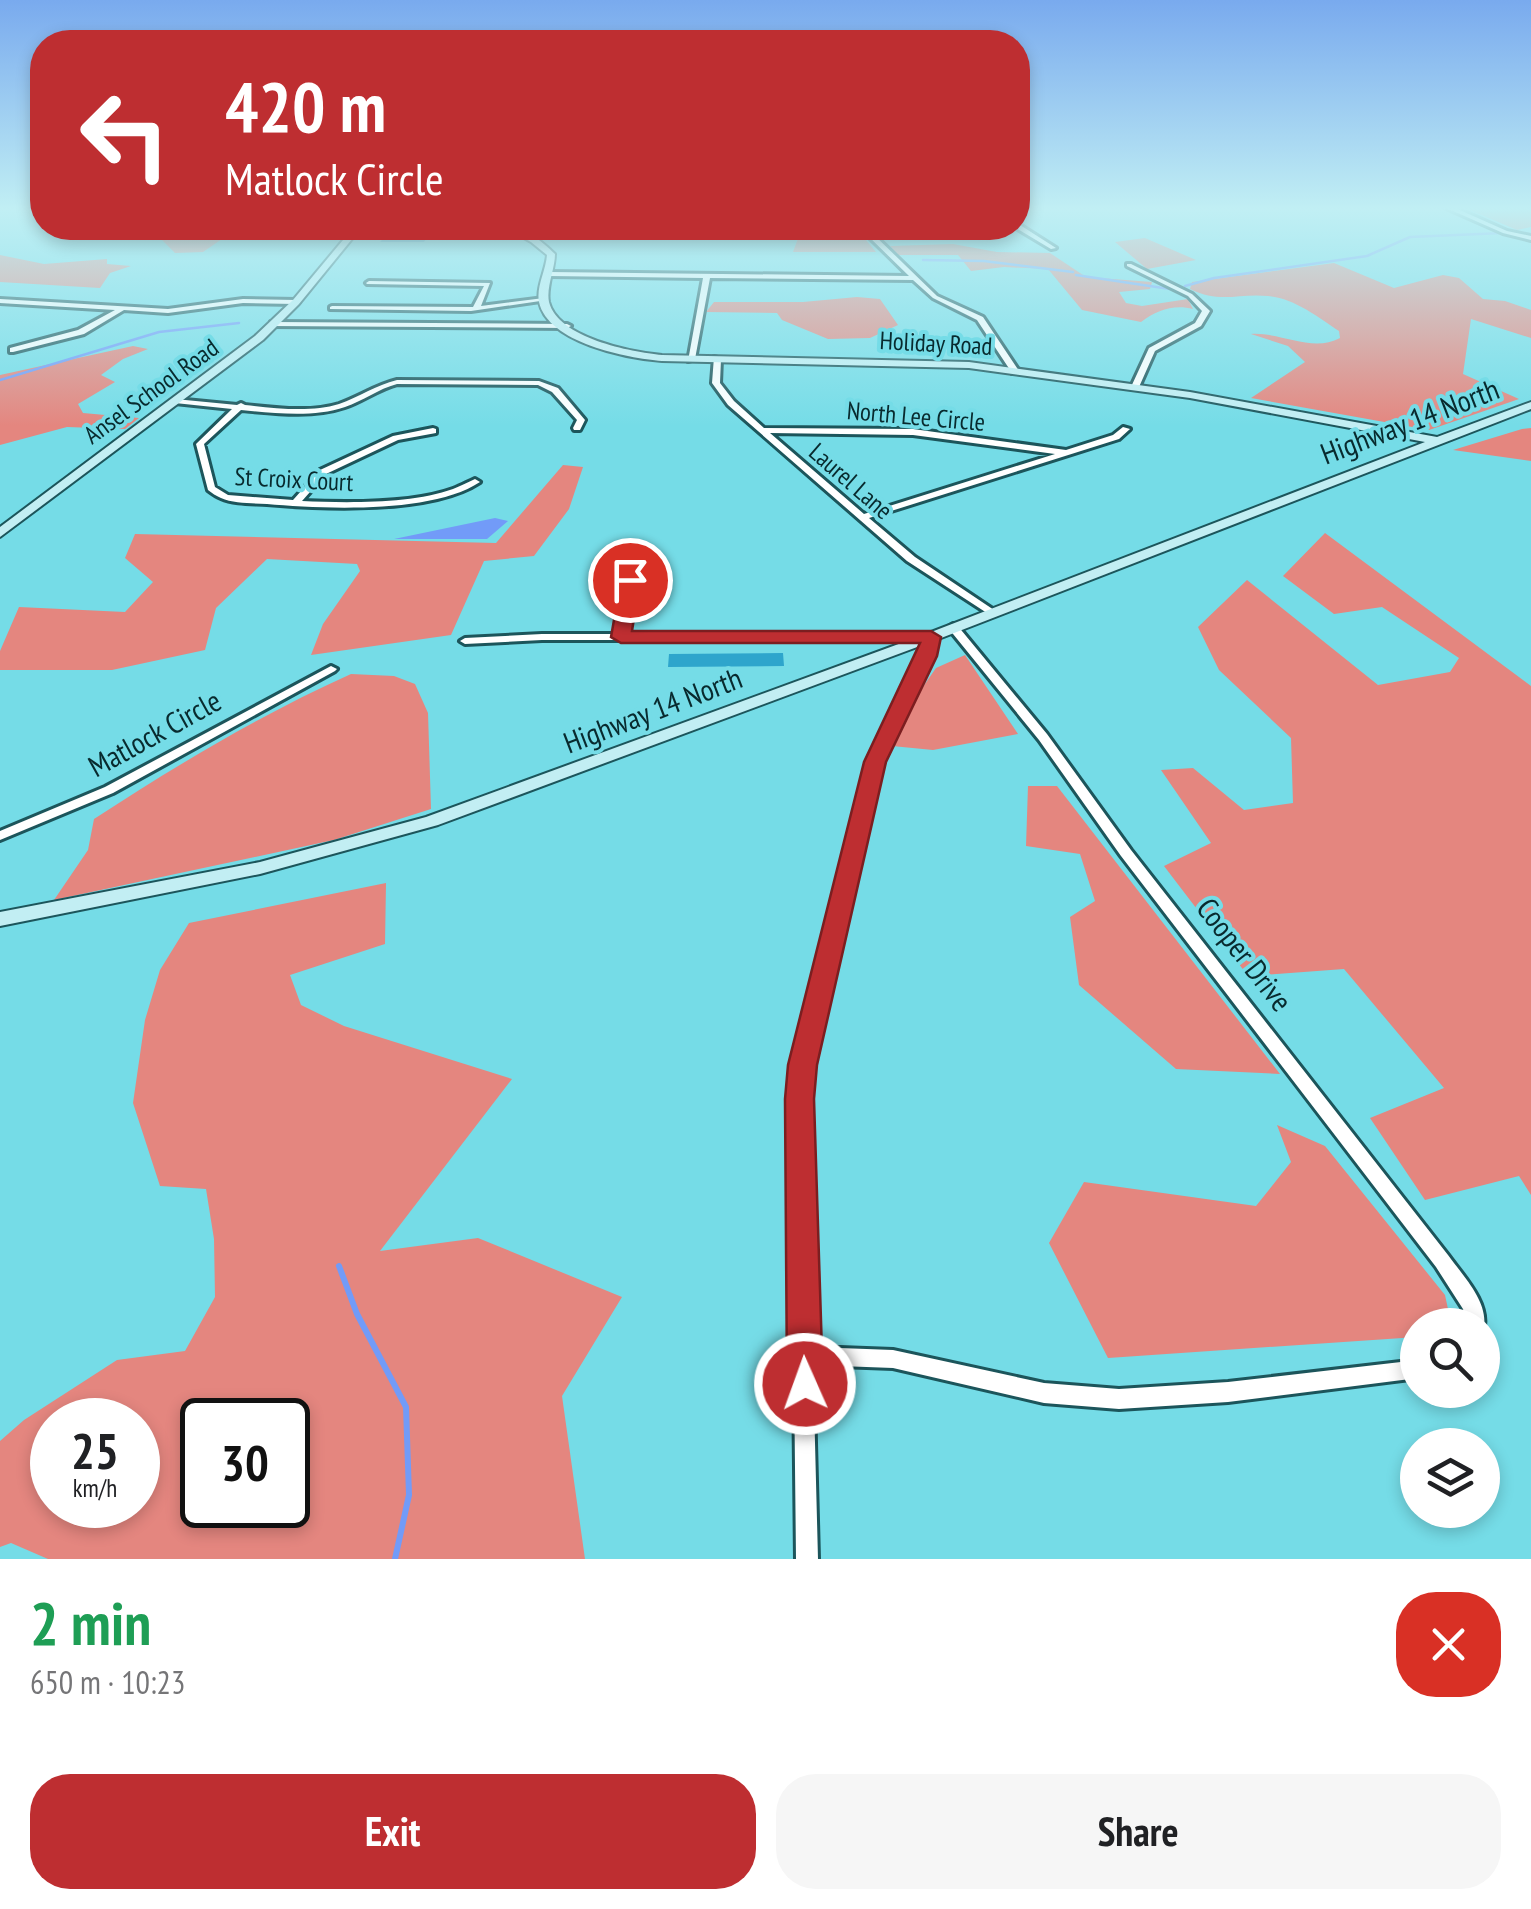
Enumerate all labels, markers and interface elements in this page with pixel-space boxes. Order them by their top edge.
text: 420 m [225,61,386,151]
icon: left [60,70,190,200]
text: Matlock Circle [225,149,444,207]
street label: Holiday Road [879,324,993,362]
street label: Ansel School Road [77,331,225,451]
street label: Highway 14 North [1315,369,1504,473]
street label: North Lee Circle [846,394,986,438]
street label: Laurel Lane [803,436,899,526]
street label: St Croix Court [234,460,354,498]
pin [588,538,673,623]
icon: arrive [603,553,658,608]
street label: Highway 14 North [558,658,747,762]
street label: Matlock Circle [81,680,227,785]
street label: Cooper Drive [1189,890,1302,1019]
map controls [1400,1308,1500,1528]
button: search [1400,1308,1500,1408]
position arrow [753,1332,857,1436]
speed limit sign: 30 [180,1398,310,1528]
text: 25 [71,1418,119,1483]
button: layers [1400,1428,1500,1528]
text: km/h [73,1472,117,1504]
text: 2 min [30,1584,151,1662]
button: close [1396,1592,1501,1697]
text: 650 m · 10:23 [30,1661,185,1703]
button: Exit [30,1774,756,1889]
button: Share [776,1774,1501,1889]

